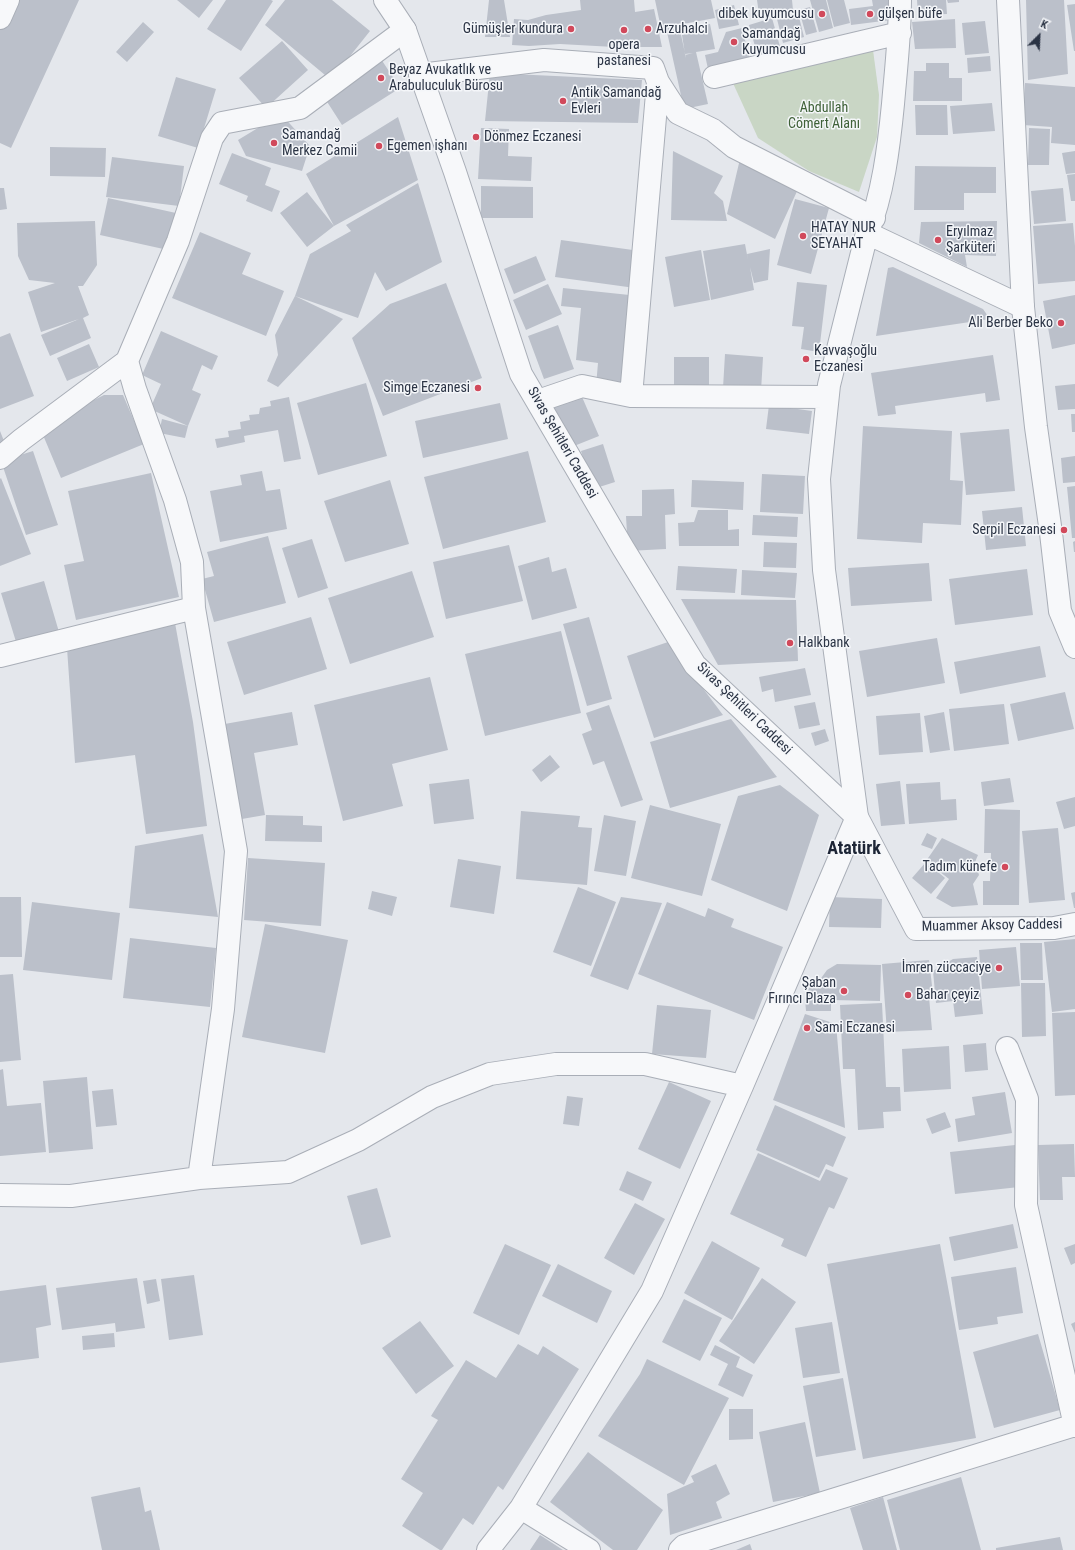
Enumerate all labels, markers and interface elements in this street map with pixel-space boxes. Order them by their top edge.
place label: dibek kuyumcusu [718,6,814,22]
place label: gülşen büfe [878,6,942,22]
marker: dibek kuyumcusu [817,9,827,19]
marker: gülşen büfe [865,9,875,19]
north arrow [1019,16,1059,56]
text: K [1039,17,1050,32]
place label: Gümüşler kundura [463,21,563,37]
place label: Arzuhalci [656,21,708,37]
marker: Gümüşler kundura [566,24,576,34]
marker: Arzuhalci [643,24,653,34]
marker: opera pastanesi [619,25,629,35]
place label: Samandağ Kuyumcusu [742,26,806,58]
place label: opera pastanesi [597,37,651,70]
marker: Samandağ Kuyumcusu [729,37,739,47]
place label: Beyaz Avukatlık ve Arabuluculuk Bürosu [389,62,503,94]
marker: Beyaz Avukatlık ve Arabuluculuk Bürosu [376,73,386,83]
place label: Antik Samandağ Evleri [571,85,661,118]
marker: Antik Samandağ Evleri [558,96,568,106]
park label: Abdullah Cömert Alanı [788,100,860,132]
place label: Samandağ Merkez Camii [282,127,357,160]
place label: Dönmez Eczanesi [484,129,581,145]
marker: Dönmez Eczanesi [471,132,481,142]
marker: Samandağ Merkez Camii [269,138,279,148]
place label: Egemen işhanı [387,138,468,154]
marker: Egemen işhanı [374,141,384,151]
place label: HATAY NUR SEYAHAT [811,220,876,252]
place label: Eryılmaz Şarküteri [946,224,995,256]
marker: HATAY NUR SEYAHAT [798,231,808,241]
marker: Eryılmaz Şarküteri [933,235,943,245]
place label: Ali Berber Beko [968,315,1053,331]
marker: Ali Berber Beko [1056,318,1066,328]
place label: Kavvaşoğlu Eczanesi [814,343,877,376]
marker: Kavvaşoğlu Eczanesi [801,354,811,364]
place label: Simge Eczanesi [383,380,470,396]
marker: Simge Eczanesi [473,383,483,393]
street label: Sivas Şehitleri Caddesi [523,384,601,502]
place label: Serpil Eczanesi [972,522,1056,538]
marker: Serpil Eczanesi [1059,525,1069,535]
place label: Halkbank [798,635,850,651]
marker: Halkbank [785,638,795,648]
street label: Sivas Şehitleri Caddesi [693,659,795,759]
district label: Atatürk [827,838,881,860]
place label: Tadım künefe [923,859,997,875]
marker: Tadım künefe [1000,862,1010,872]
street label: Muammer Aksoy Caddesi [922,916,1062,936]
place label: İmren züccaciye [902,960,991,976]
marker: İmren züccaciye [994,963,1004,973]
place label: Şaban Fırıncı Plaza [768,975,836,1008]
marker: Şaban Fırıncı Plaza [839,986,849,996]
place label: Bahar çeyiz [916,987,979,1003]
marker: Bahar çeyiz [903,990,913,1000]
place label: Sami Eczanesi [815,1020,895,1036]
marker: Sami Eczanesi [802,1023,812,1033]

